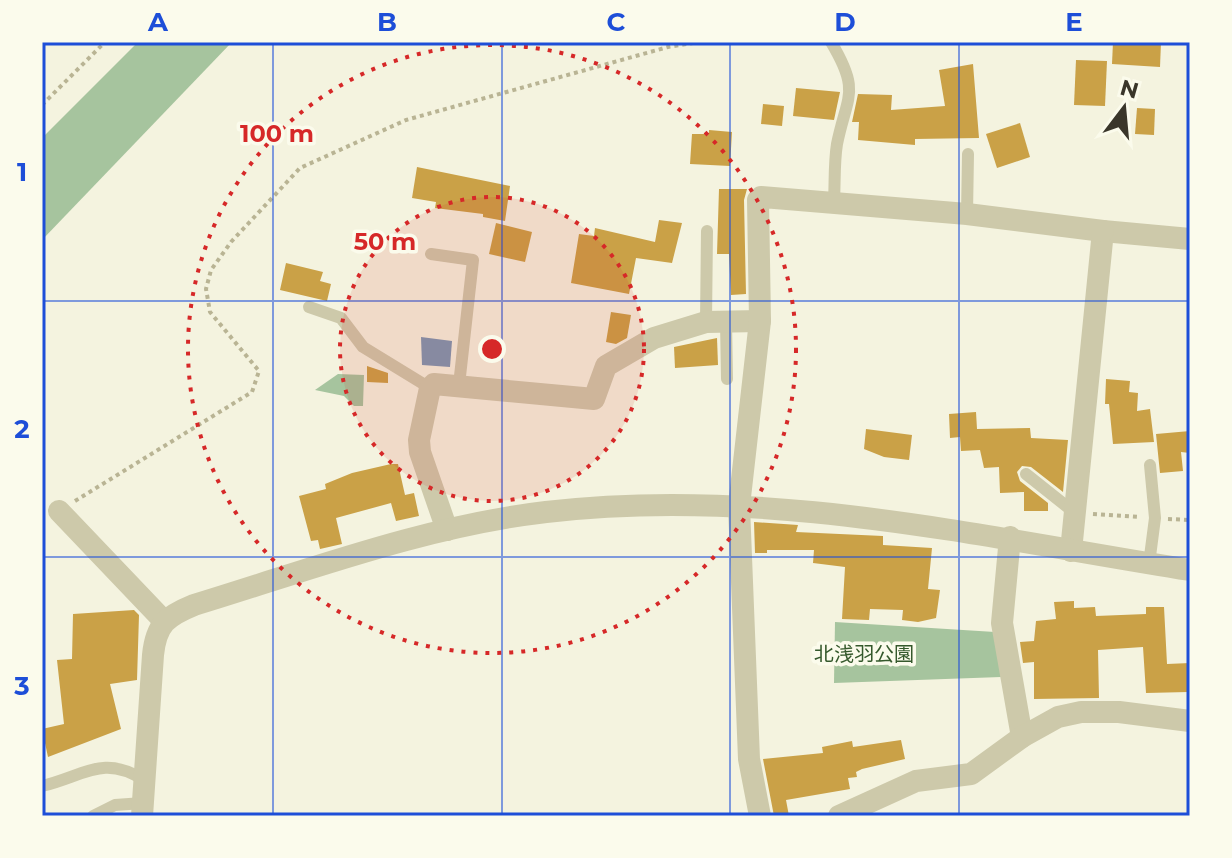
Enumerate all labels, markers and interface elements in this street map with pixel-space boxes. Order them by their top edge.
text: A [147,6,169,38]
text: B [377,6,397,38]
text: C [607,6,626,38]
text: D [834,6,856,38]
text: E [1065,6,1083,38]
north arrow [1084,68,1164,148]
text: N [1117,74,1142,105]
text: 100 m [240,119,314,148]
text: 1 [17,156,27,188]
text: 50 m [354,227,416,256]
centre of rings [478,335,506,363]
text: 2 [14,413,30,445]
park label: 北浅羽公園 [814,642,914,666]
text: 3 [13,670,30,702]

